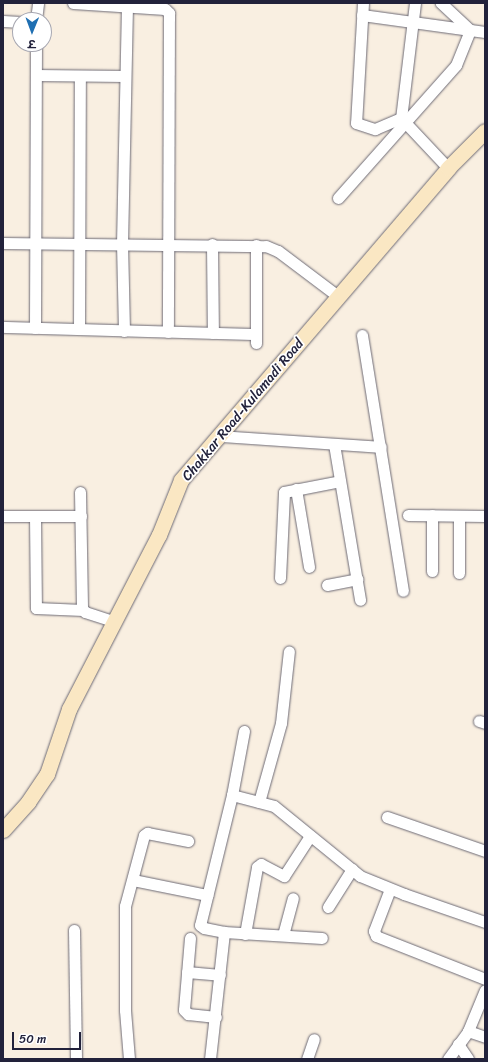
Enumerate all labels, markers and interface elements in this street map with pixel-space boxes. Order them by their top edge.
north arrow [12,12,52,52]
text: उ [28,34,36,53]
street label: Chakkar Road-Kulamadi Road [179,335,307,485]
scale bar [14,1024,83,1050]
text: 50 m [19,1028,46,1050]

